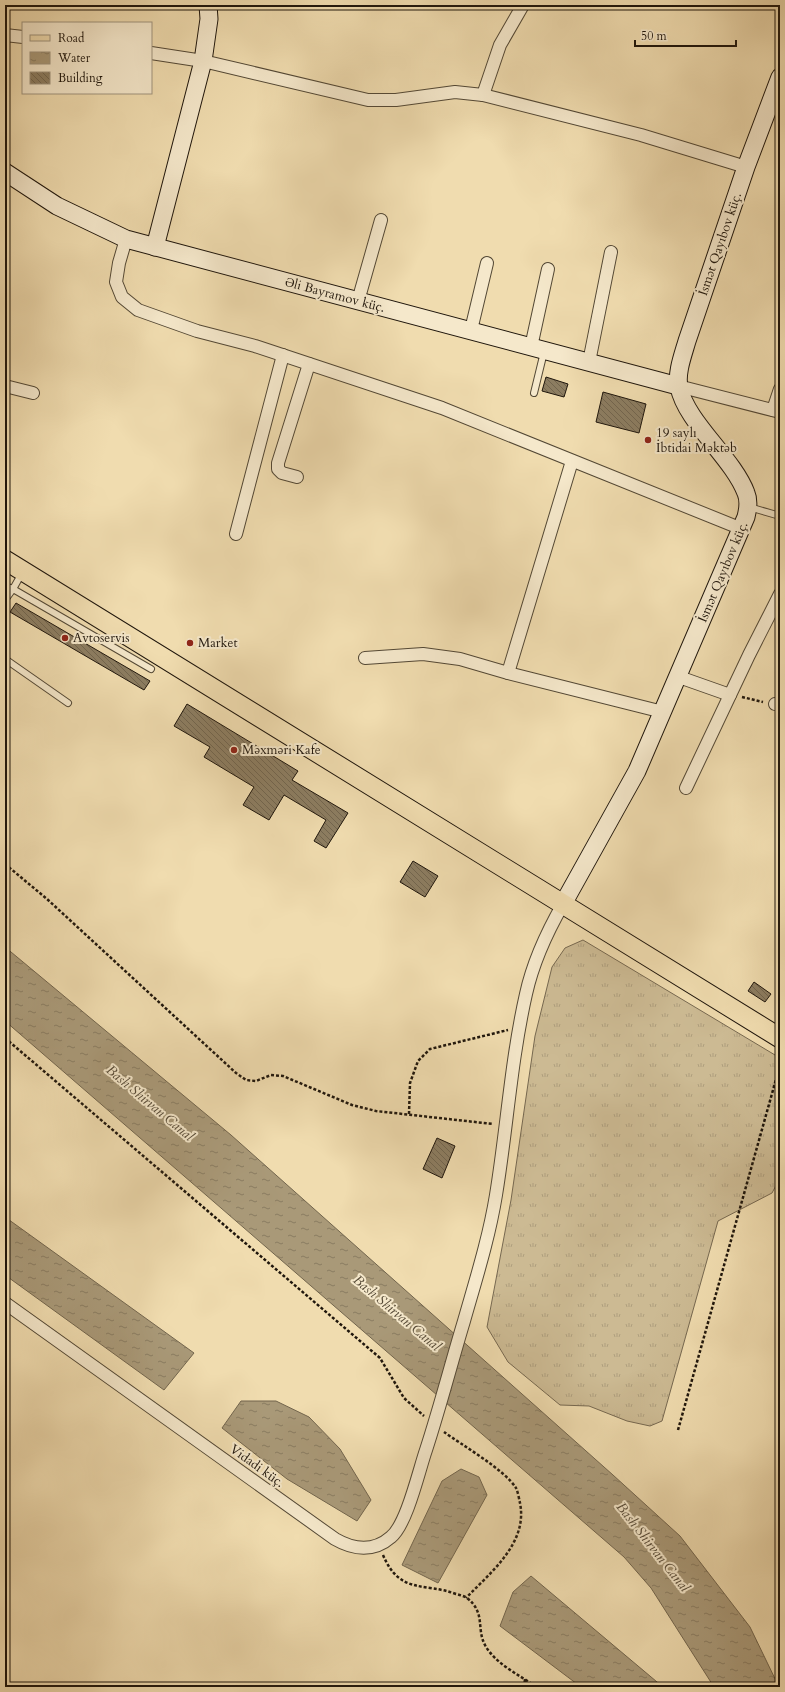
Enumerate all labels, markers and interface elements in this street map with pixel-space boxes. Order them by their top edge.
legend [22,22,152,94]
scale bar [635,22,736,48]
text: 50 m [641,28,668,44]
text: Road [58,30,85,46]
text: Water [57,50,91,66]
text: Building [58,70,103,86]
street label: İsmət Qayıbov küç. [694,190,746,298]
street label: Əli Bayramov küç. [283,273,387,317]
place label: 19 saylı İbtidai Məktəb [656,424,737,457]
marker: 19 saylı İbtidai Məktəb [643,435,653,445]
street label: İsmət Qayıbov küç. [694,519,752,625]
place label: Avtoservis [73,629,130,647]
marker: Avtoservis [60,633,70,643]
place label: Market [198,634,238,652]
marker: Market [185,638,195,648]
place label: Məxməri Kafe [242,741,321,759]
marker: Məxməri Kafe [229,745,239,755]
water label: Bash Shirvan Canal [102,1061,199,1146]
water label: Bash Shirvan Canal [349,1271,446,1356]
street label: Vidadi küç. [226,1440,288,1492]
water label: Bash Shirvan Canal [612,1498,695,1597]

